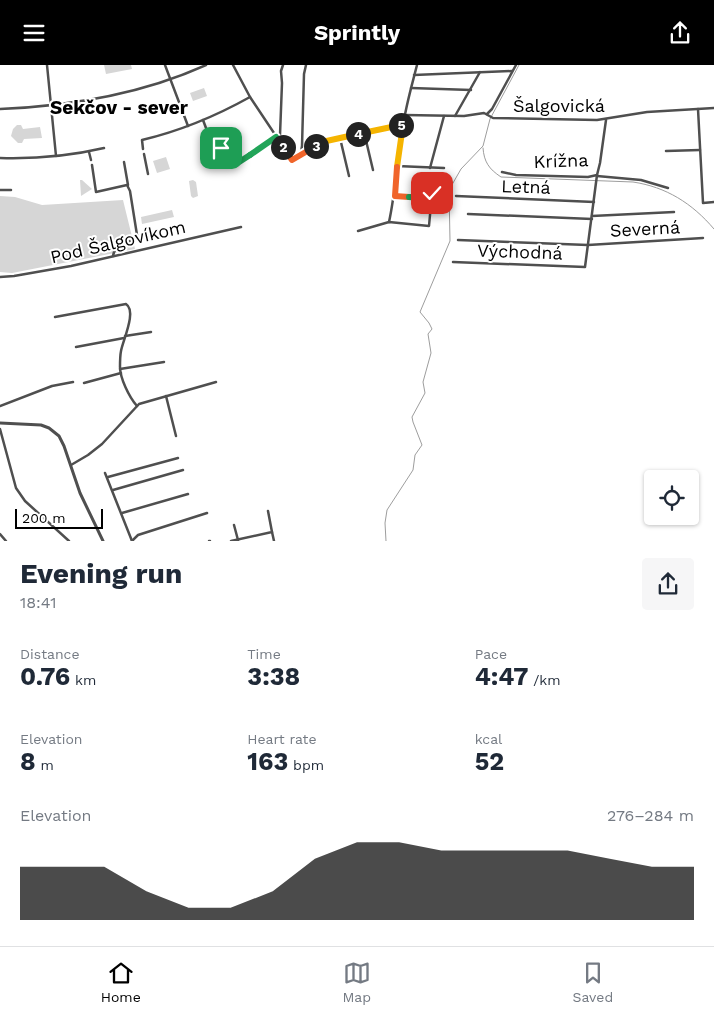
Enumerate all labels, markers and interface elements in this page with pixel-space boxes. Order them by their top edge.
icon: menu [20,19,48,47]
icon: share [666,19,694,47]
text: Sprintly [314,20,400,45]
street label: Šalgovická [513,95,605,116]
district label: Sekčov - sever [50,96,189,119]
pin: 5 [388,113,414,137]
text: 5 [397,117,406,133]
pin: 4 [346,121,370,147]
text: 4 [354,126,363,142]
pin [200,127,242,169]
pin: 3 [304,133,328,159]
icon: arrive [207,134,235,162]
pin: 2 [270,135,296,159]
text: 3 [312,138,321,154]
text: 2 [279,139,288,155]
street label: Krížna [533,149,589,172]
pin [411,172,453,214]
street label: Letná [501,175,551,198]
icon: check [418,179,446,207]
street label: Pod Šalgovíkom [48,216,188,267]
street label: Severná [609,216,681,241]
street label: Východná [477,240,563,263]
map controls [644,470,699,525]
button: locate [644,470,699,525]
scale bar [15,506,102,529]
text: 200 m [22,510,66,526]
text: Evening run [20,557,182,590]
button: share [642,558,694,610]
text: 18:41 [20,593,57,612]
text: Distance [20,646,80,662]
text: Time [247,646,281,662]
text: Pace [475,646,507,662]
text: 0.76 [20,662,70,691]
text: 3:38 [247,662,300,691]
text: 4:47 [475,662,528,691]
text: km [70,672,96,688]
text: /km [528,672,561,688]
text: Elevation [20,731,83,747]
text: Heart rate [247,731,317,747]
text: kcal [475,731,502,747]
text: 8 [20,747,36,776]
text: 163 [247,747,288,776]
text: 52 [475,747,504,776]
text: m [36,757,54,773]
text: bpm [288,757,324,773]
text: Elevation [20,806,91,825]
text: 276–284 m [607,806,694,825]
tab: Home [101,959,141,1005]
tab: Map [342,959,371,1005]
tab: Saved [573,959,613,1005]

